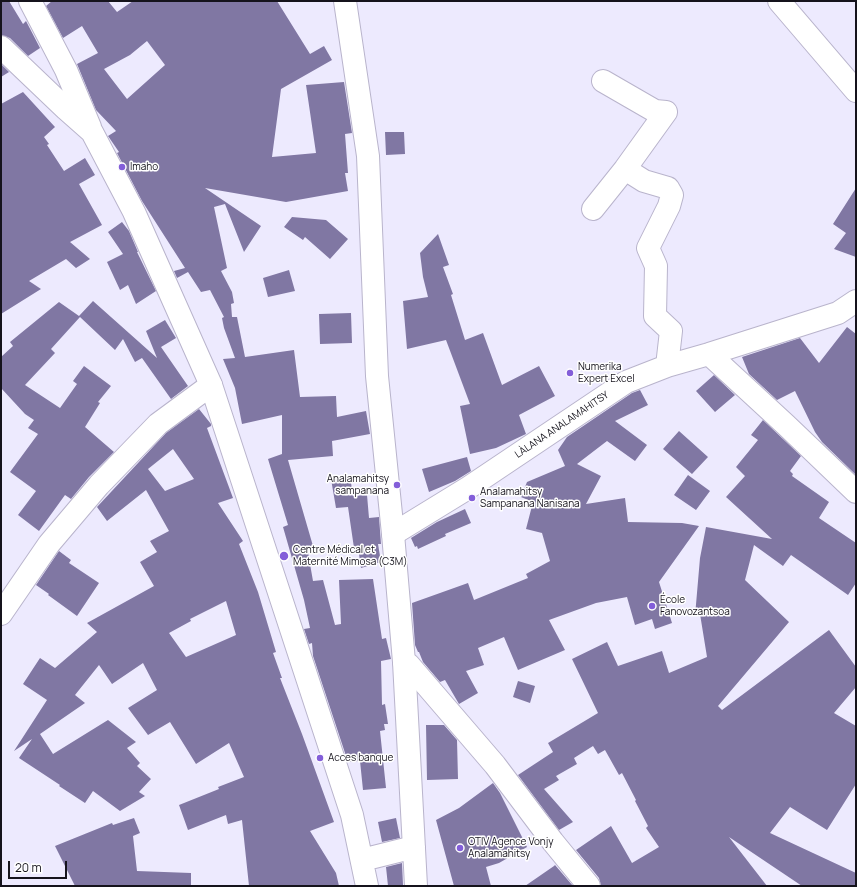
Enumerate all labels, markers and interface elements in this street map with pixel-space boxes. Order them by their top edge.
place label: Imaho [130,161,158,173]
marker: Imaho [117,162,127,172]
place label: Numerika Expert Excel [578,361,635,384]
marker: Numerika Expert Excel [565,368,575,378]
street label: LÀLANA ANALAMAHITSY [513,389,611,461]
place label: Analamahitsy sampanana [327,473,389,496]
marker: Analamahitsy sampanana [392,480,402,490]
place label: Analamahitsy Sampanana Nanisana [480,486,580,510]
marker: Analamahitsy Sampanana Nanisana [467,493,477,503]
place label: Centre Médical et Maternité Mimosa (C3M) [293,544,407,568]
marker: Centre Médical et Maternité Mimosa (C3M) [278,550,290,562]
place label: École Fanovozantsoa [660,594,730,618]
marker: École Fanovozantsoa [647,601,657,611]
place label: Acces banque [328,752,393,764]
marker: Acces banque [315,753,325,763]
place label: OTIV Agence Vonjy Analamahitsy [468,836,554,860]
marker: OTIV Agence Vonjy Analamahitsy [455,843,465,853]
scale bar [10,853,69,879]
text: 20 m [15,859,42,876]

